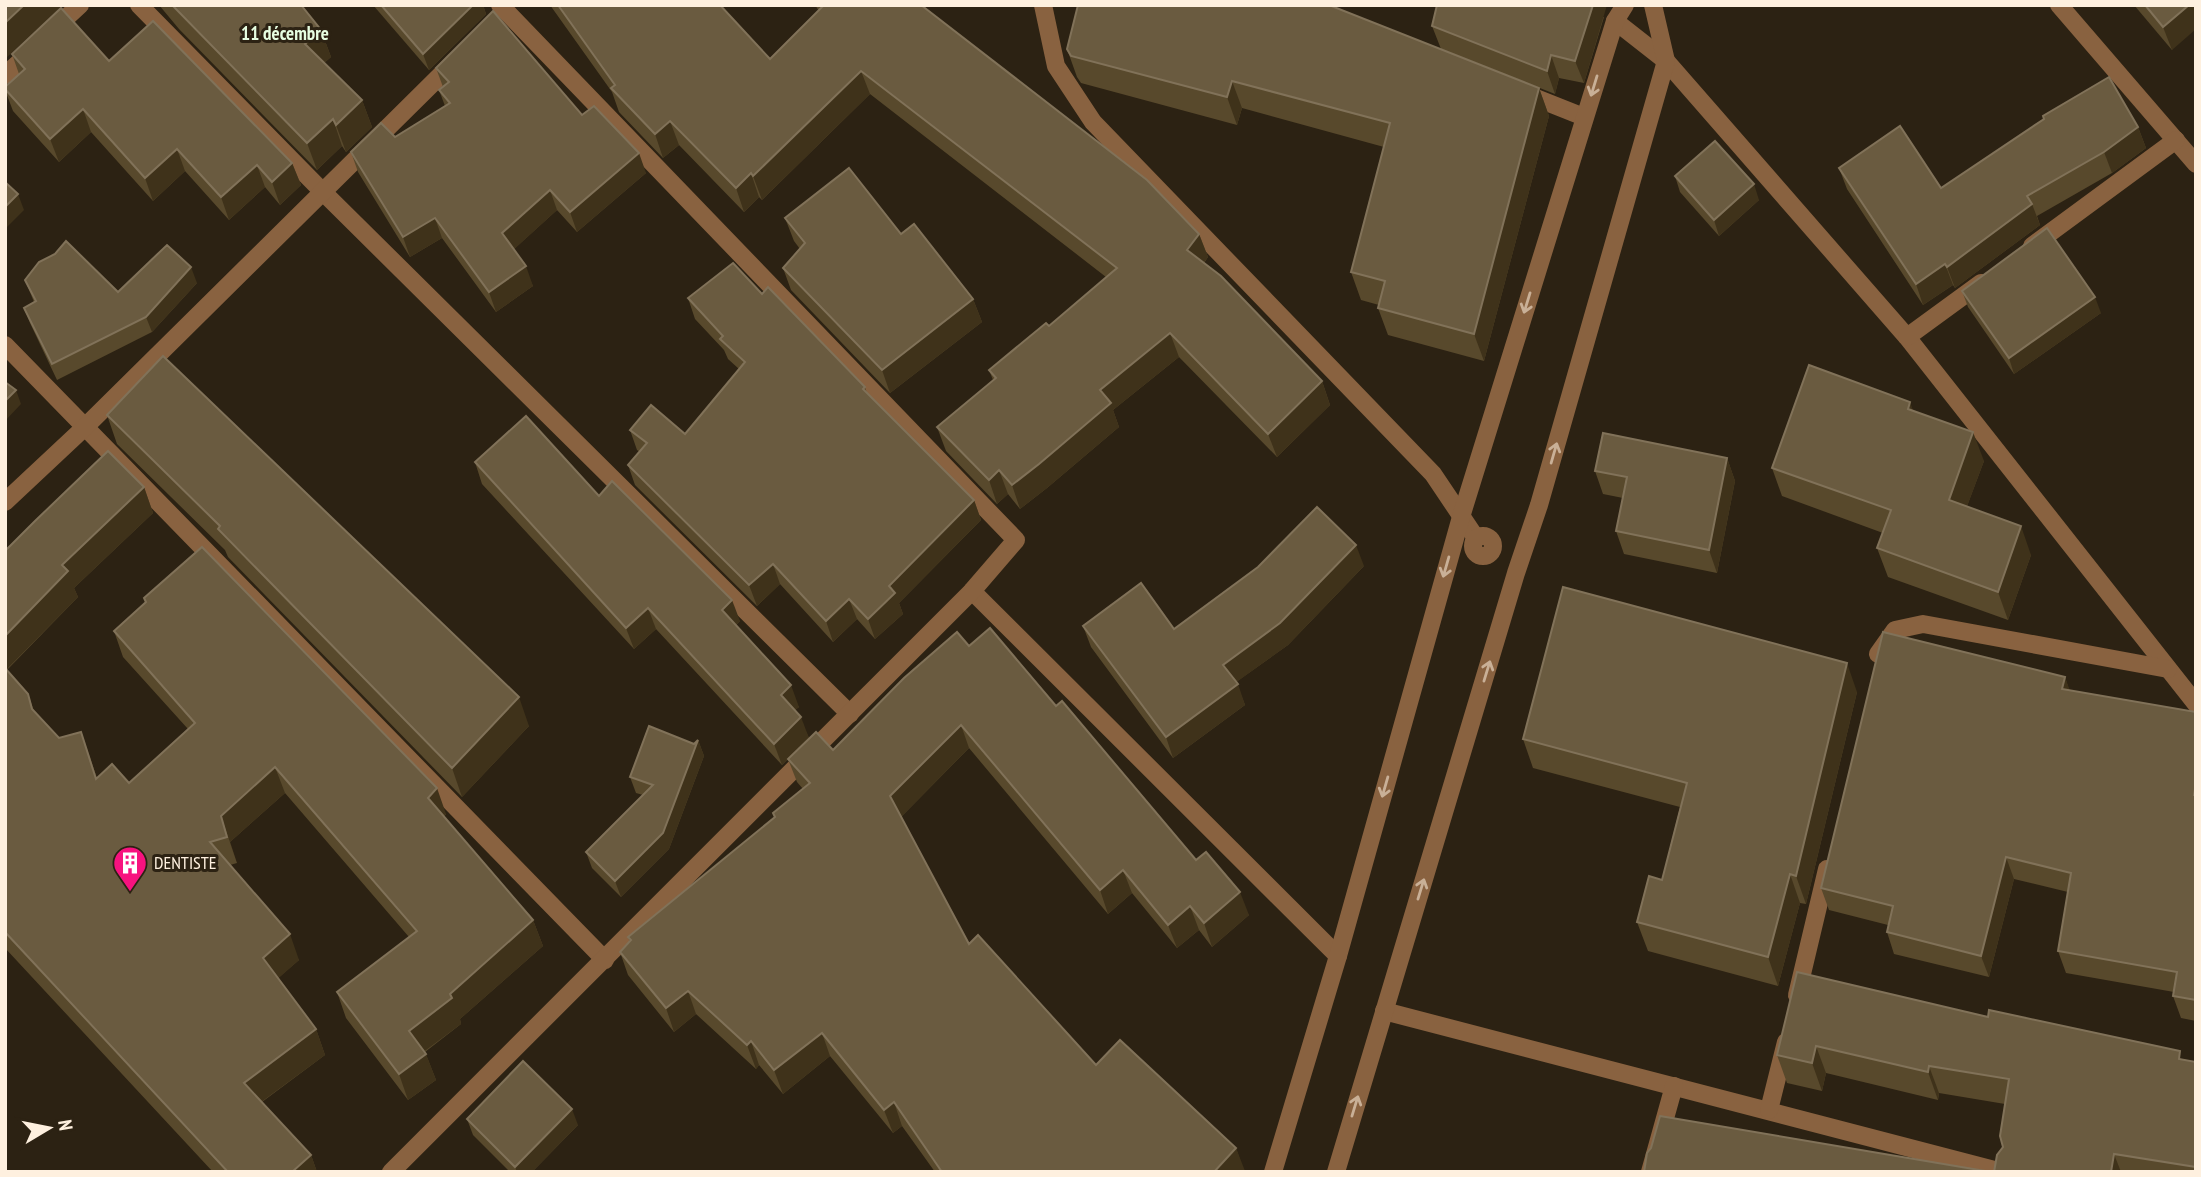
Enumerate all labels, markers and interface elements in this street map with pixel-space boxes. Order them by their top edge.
district label: 11 décembre [241,21,329,45]
one-way arrow [1587,74,1600,96]
one-way arrow [1519,292,1532,314]
one-way arrow [1548,443,1561,465]
one-way arrow [1439,556,1452,578]
one-way arrow [1481,660,1494,682]
one-way arrow [1378,775,1391,797]
building icon: DENTISTE [111,844,149,893]
place label: DENTISTE [154,851,217,874]
one-way arrow [1415,878,1428,900]
north arrow [14,1093,84,1163]
one-way arrow [1350,1096,1363,1118]
text: N [53,1118,78,1132]

